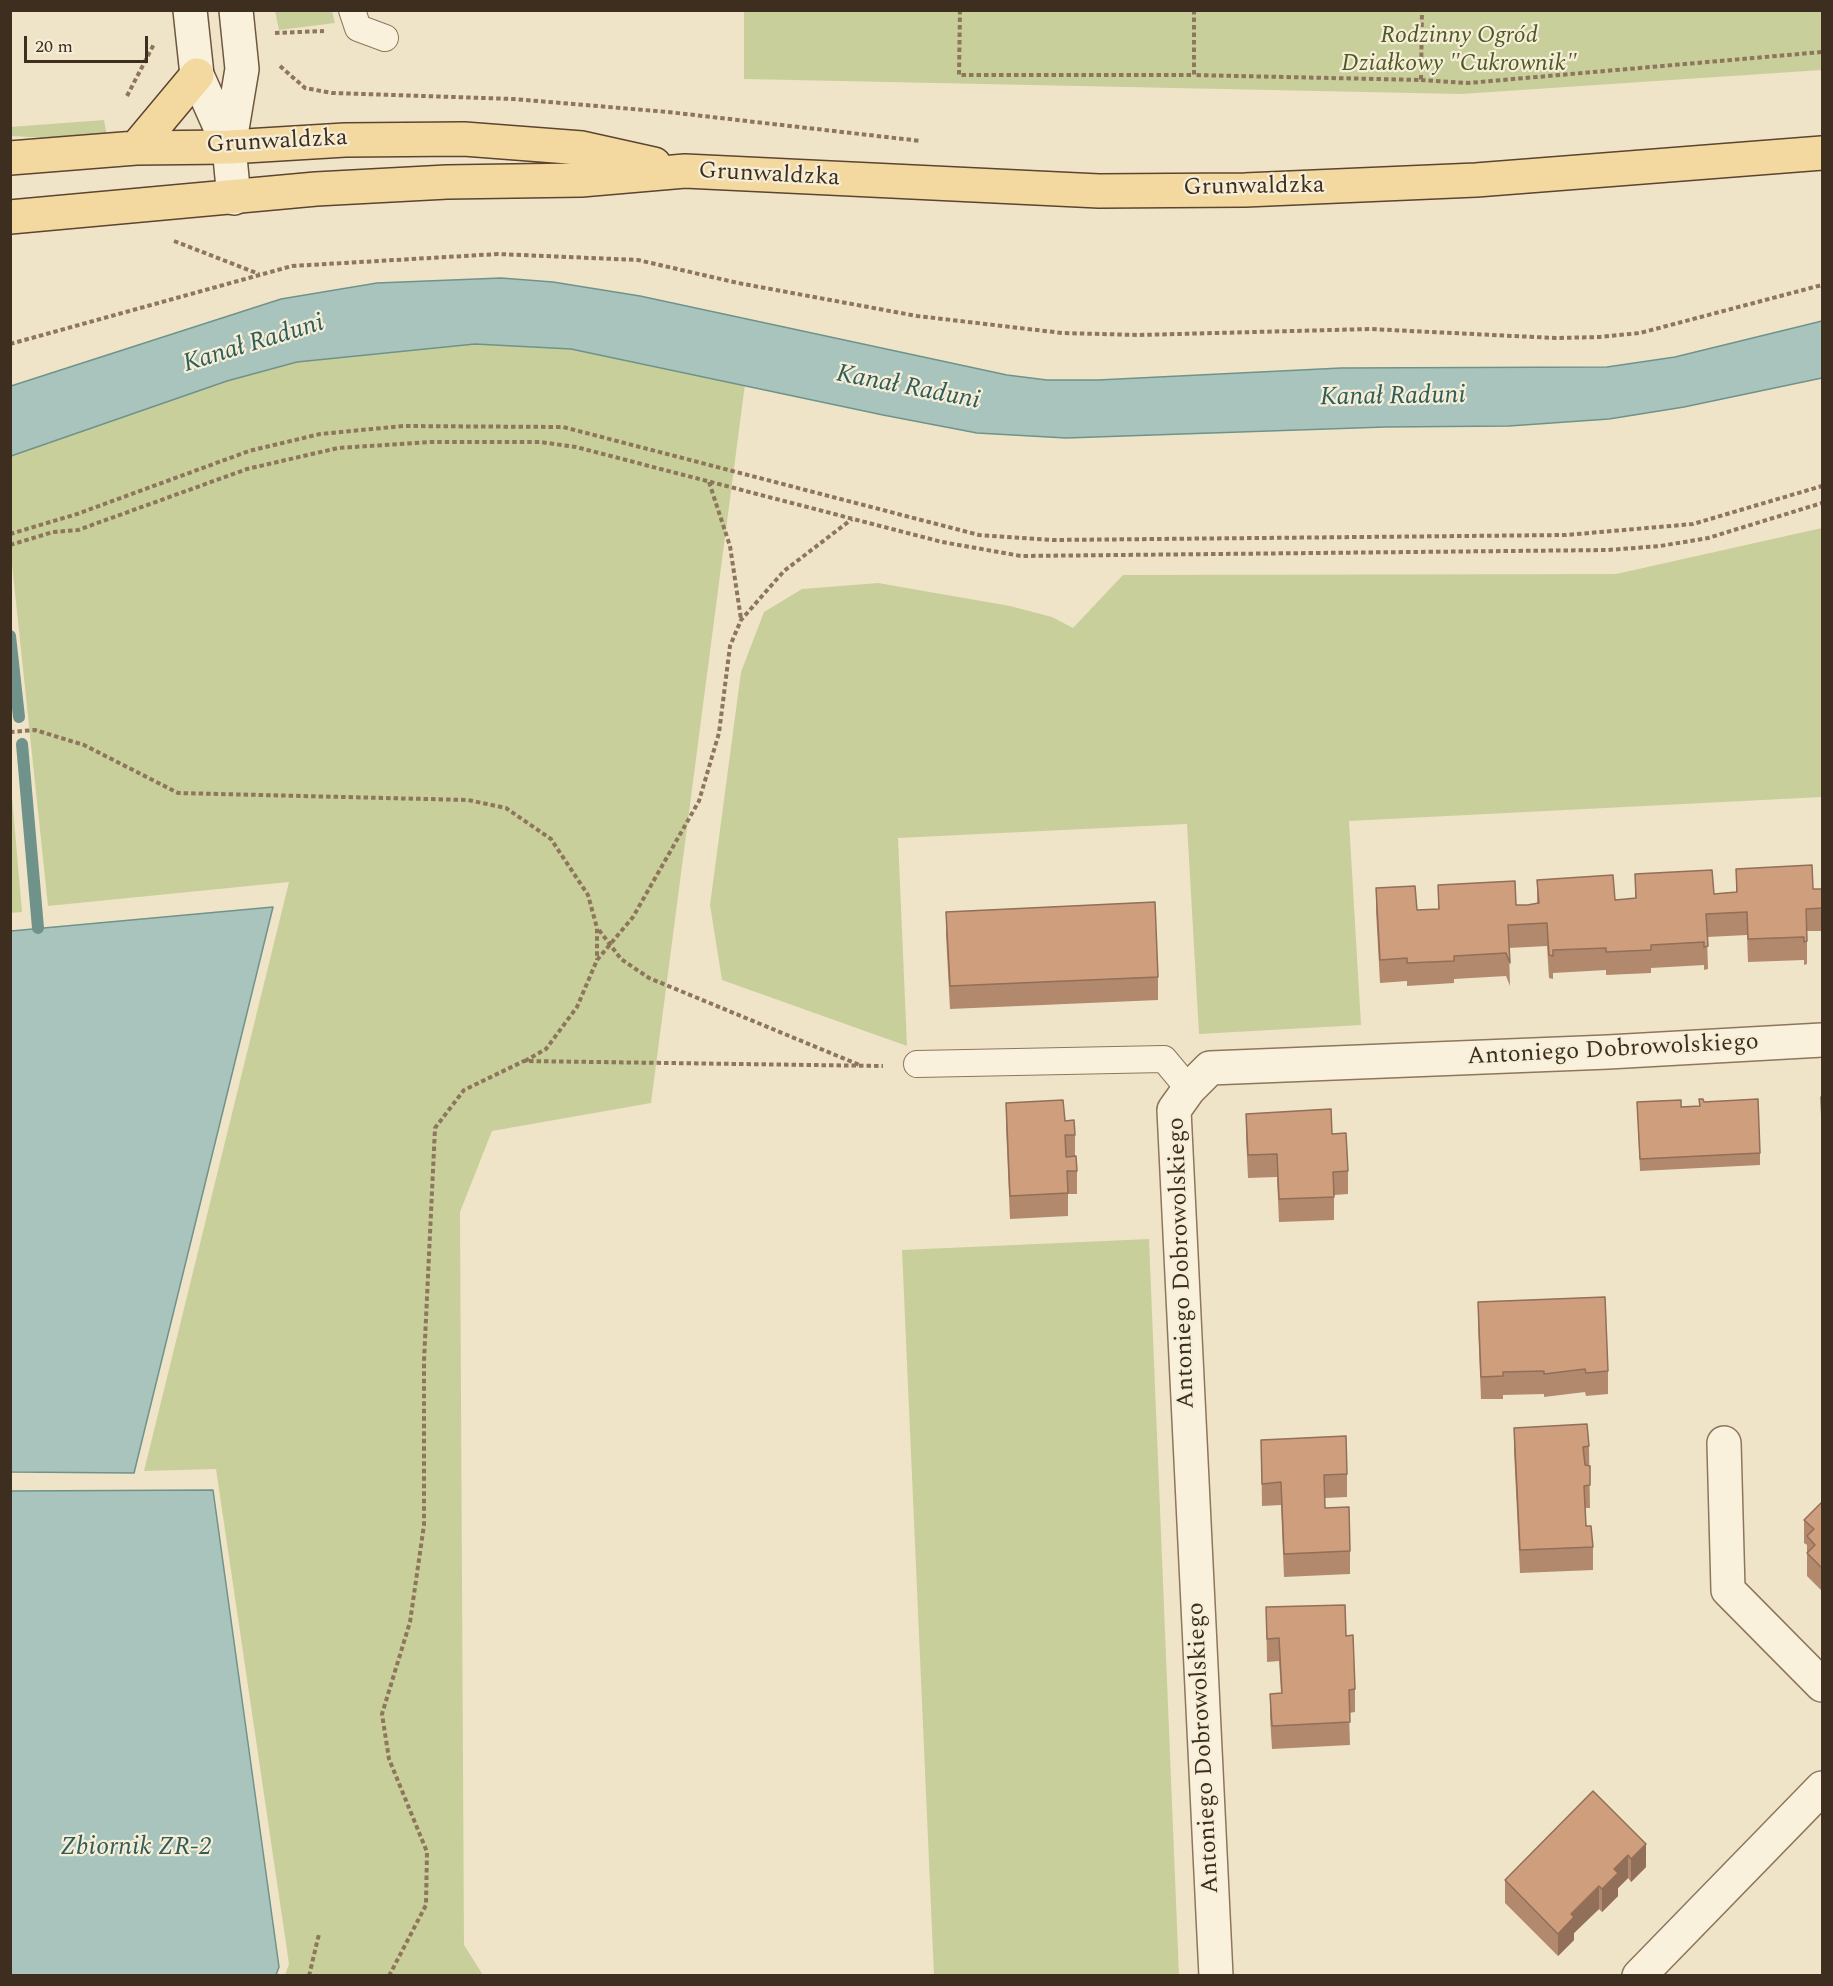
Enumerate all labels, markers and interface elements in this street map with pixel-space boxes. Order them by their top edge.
park label: Rodzinny Ogród Działkowy "Cukrownik" [1341,23,1577,79]
scale bar [27,24,152,62]
text: 20 m [35,33,73,60]
street label: Grunwaldzka [206,125,348,161]
street label: Grunwaldzka [698,158,840,194]
street label: Grunwaldzka [1183,172,1325,204]
water label: Kanał Raduni [180,309,328,381]
water label: Kanał Raduni [833,360,983,418]
water label: Kanał Raduni [1320,381,1466,415]
street label: Antoniego Dobrowolskiego [1466,1029,1760,1073]
street label: Antoniego Dobrowolskiego [1164,1117,1202,1409]
street label: Antoniego Dobrowolskiego [1183,1601,1227,1895]
water label: Zbiornik ZR-2 [60,1833,212,1865]

